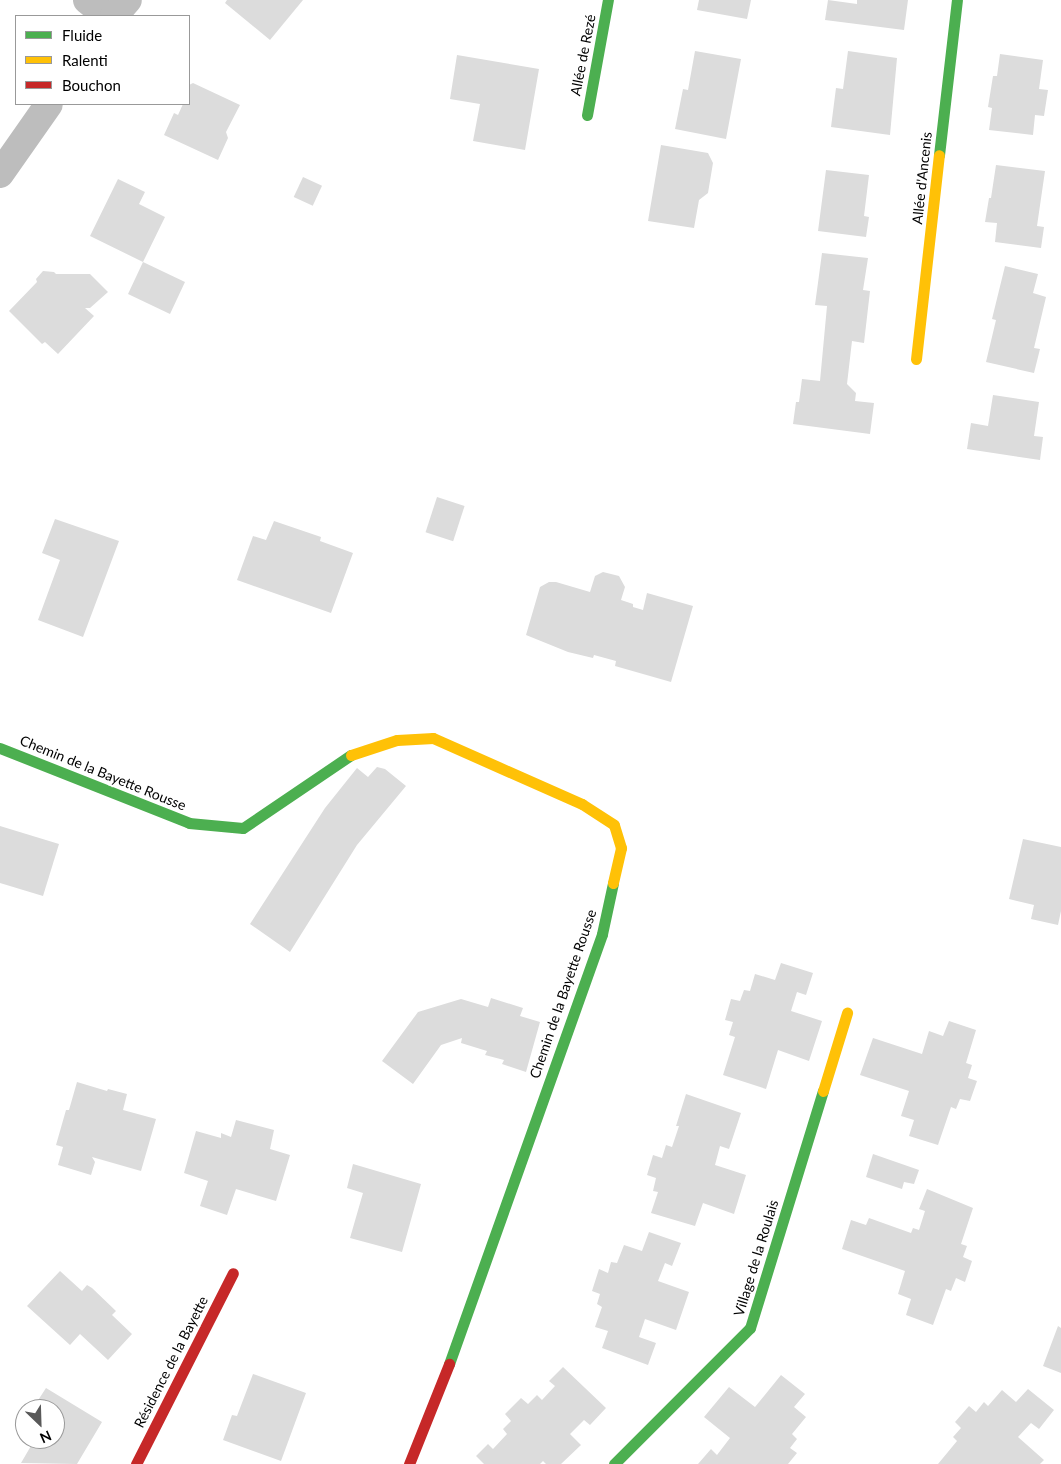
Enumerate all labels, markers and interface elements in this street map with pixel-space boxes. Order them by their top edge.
street label: Allée de Rezé [567,13,599,97]
legend [15,15,190,105]
text: Fluide [62,26,102,44]
text: Ralenti [62,51,108,69]
text: Bouchon [62,76,121,94]
street label: Allée d'Ancenis [909,131,935,225]
street label: Chemin de la Bayette Rousse [17,732,189,814]
street label: Chemin de la Bayette Rousse [526,907,600,1081]
street label: Village de la Roulais [730,1198,782,1318]
street label: Résidence de la Bayette [131,1293,211,1431]
north arrow [15,1399,65,1449]
text: N [38,1427,54,1447]

